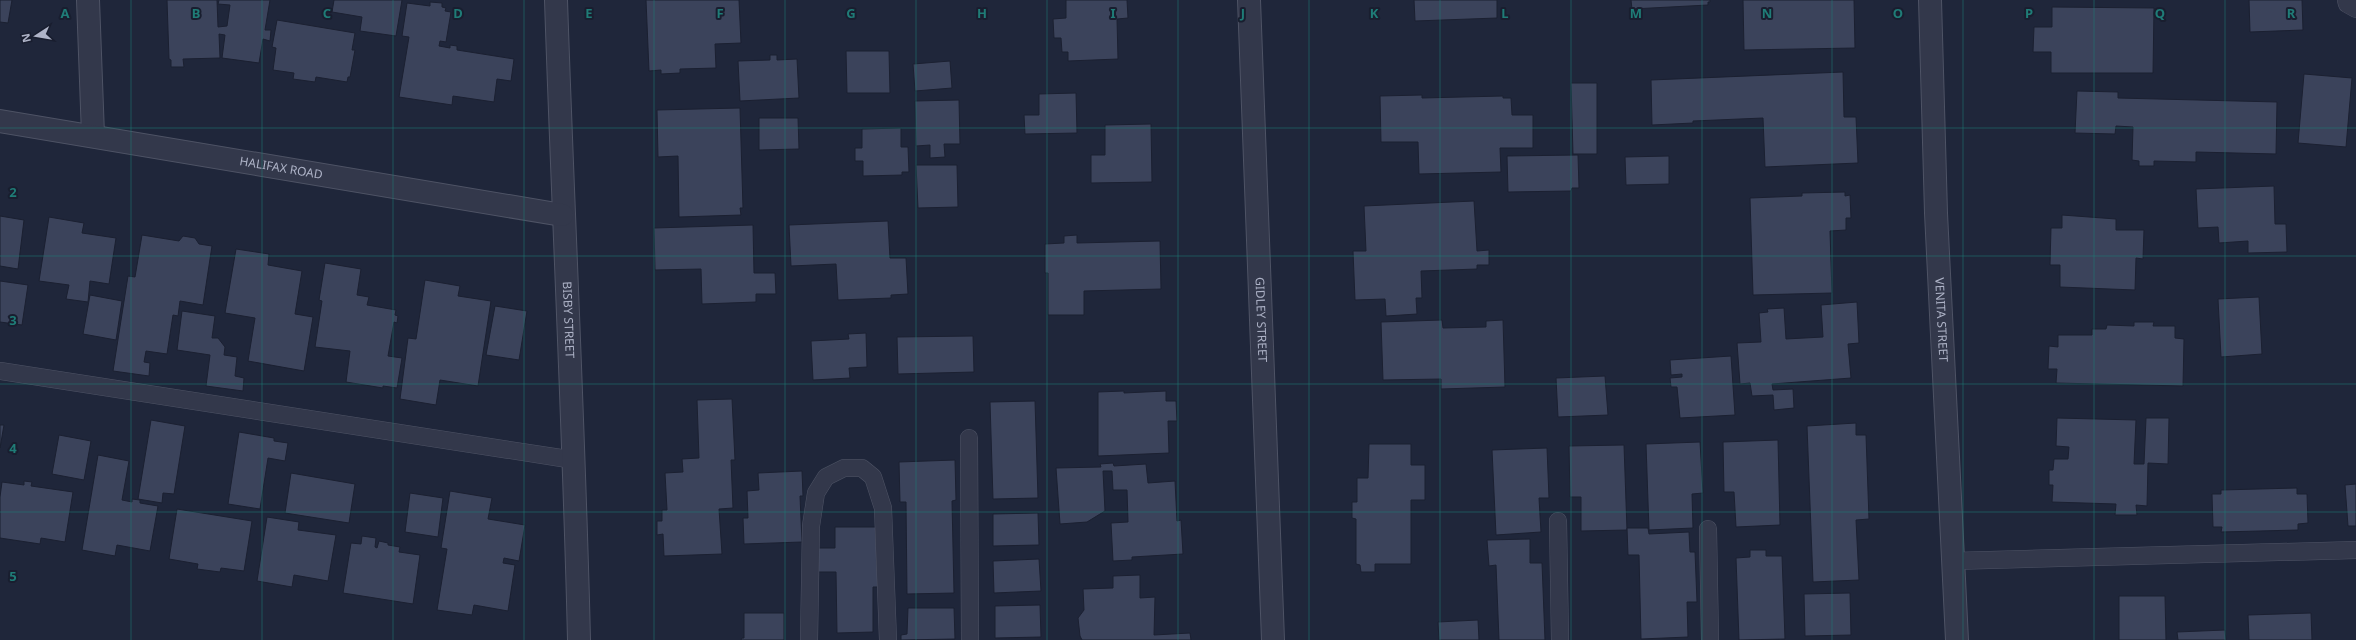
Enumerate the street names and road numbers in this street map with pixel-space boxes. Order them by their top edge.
street label: HALIFAX ROAD [238,152,324,183]
street label: GIDLEY STREET [1251,277,1272,363]
street label: VENITA STREET [1931,277,1952,363]
street label: BISBY STREET [559,281,579,359]

